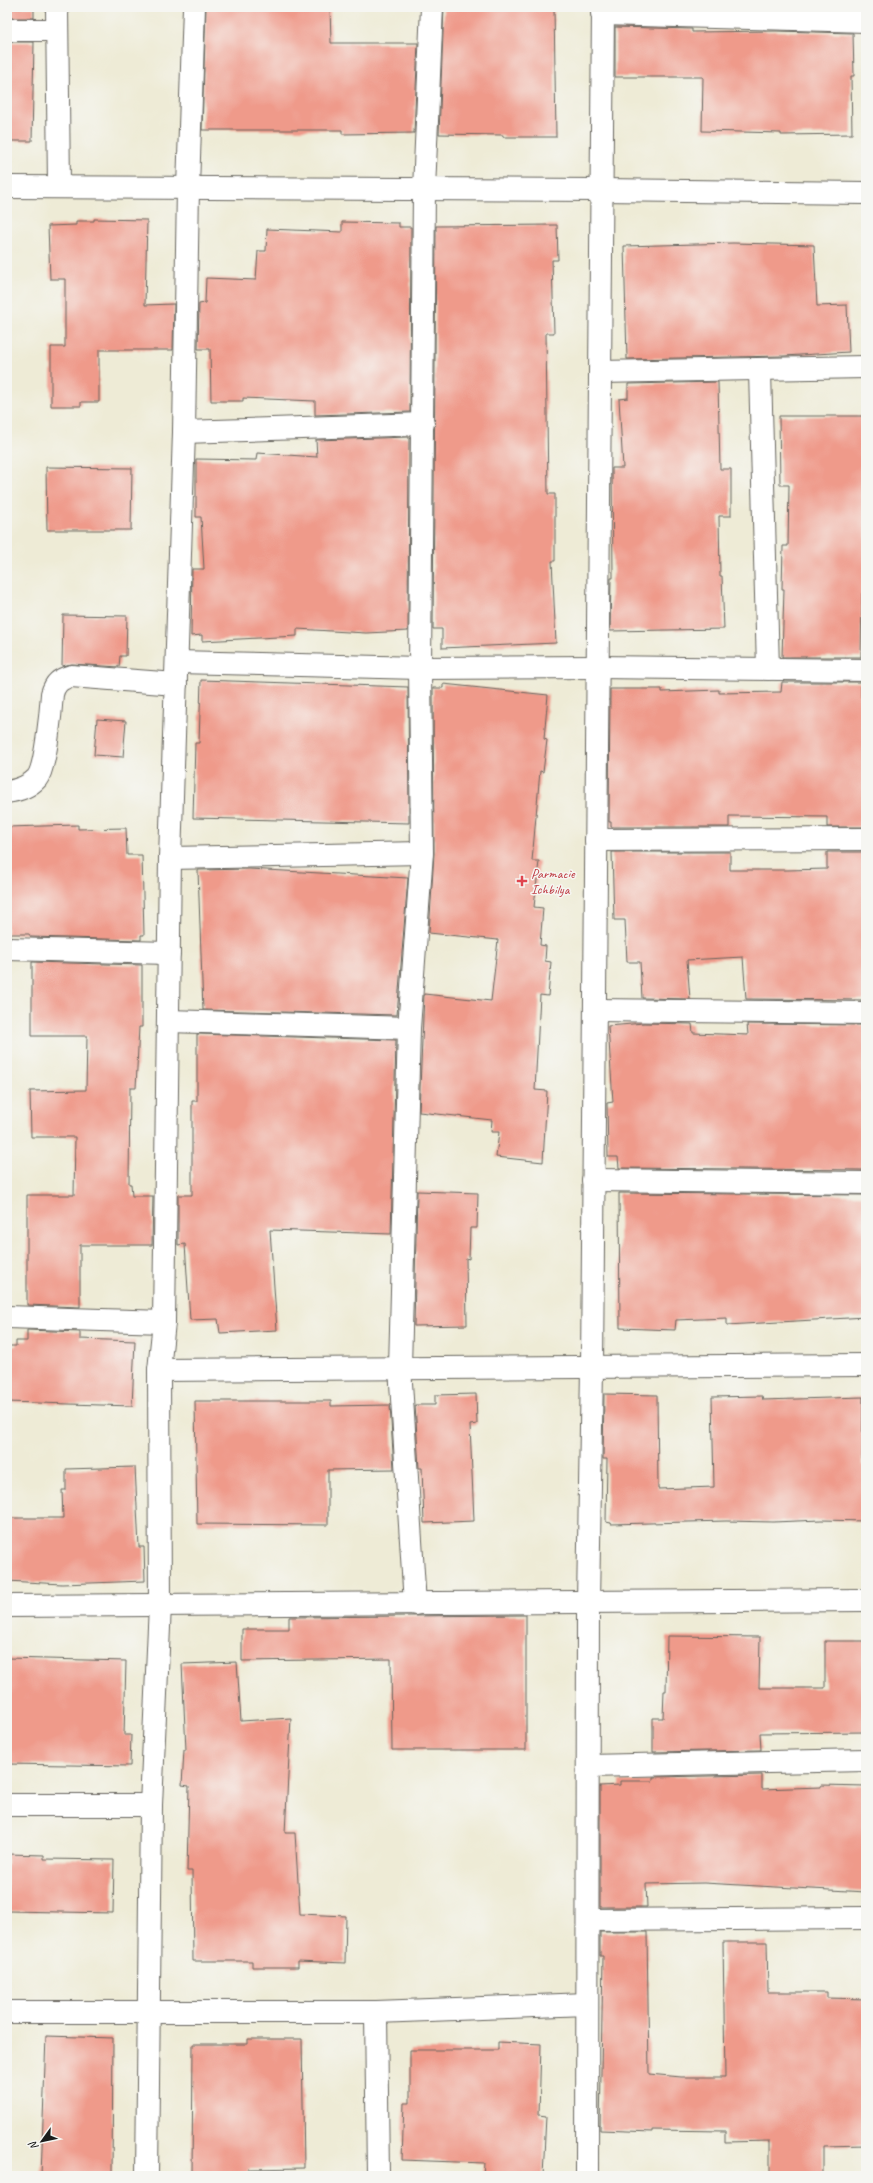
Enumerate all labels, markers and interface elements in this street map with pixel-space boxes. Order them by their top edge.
place label: Parmacie Ichbilya [531,865,576,898]
marker: Parmacie Ichbilya [516,875,528,887]
north arrow [22,2121,62,2161]
text: N [25,2138,41,2153]

